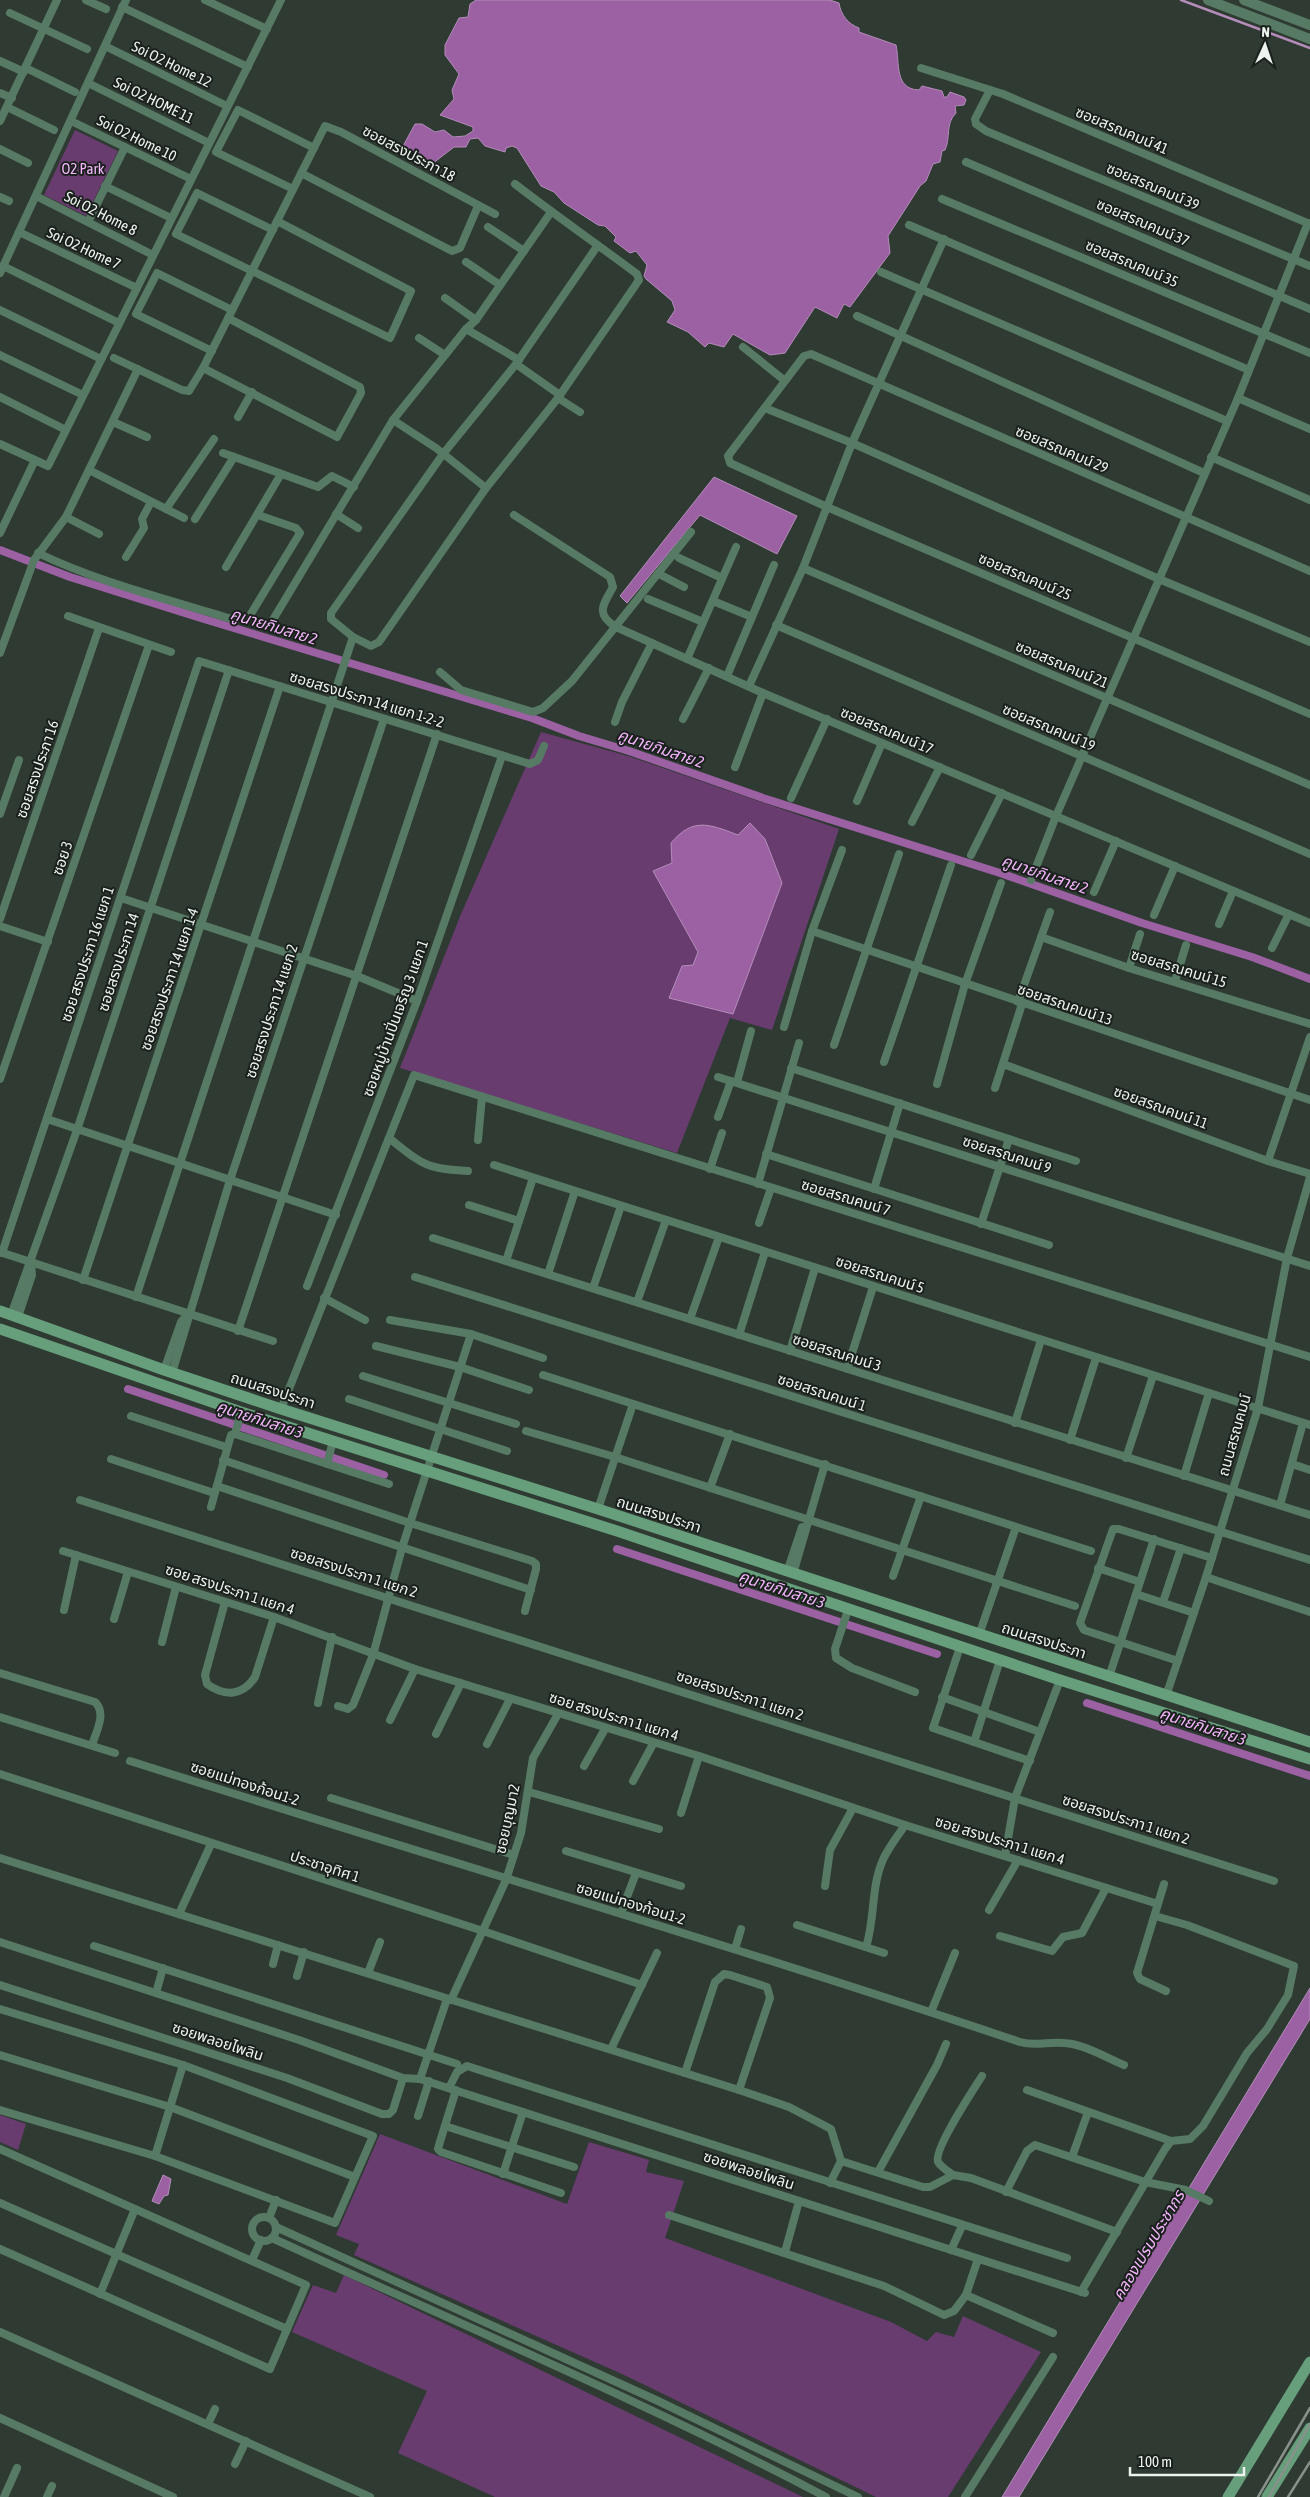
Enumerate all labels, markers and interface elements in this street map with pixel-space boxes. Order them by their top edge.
north arrow [1240,20,1290,70]
text: N [1261,24,1270,40]
street label: Soi O2 Home 12 [130,37,214,91]
street label: Soi O2 HOME 11 [111,73,197,127]
street label: ซอยสรณคมน์ 41 [1073,103,1171,157]
street label: Soi O2 Home 10 [95,111,179,165]
street label: ซอยสรงประภา 18 [360,121,458,185]
street label: ซอยสรณคมน์ 39 [1104,159,1202,213]
park label: O2 Park [62,160,105,177]
street label: Soi O2 Home 8 [62,187,140,239]
street label: ซอยสรณคมน์ 37 [1094,195,1192,249]
street label: Soi O2 Home 7 [45,224,123,272]
street label: ซอยสรณคมน์ 35 [1083,236,1181,290]
street label: ซอยสรณคมน์ 29 [1013,422,1111,476]
street label: ซอยสรณคมน์ 25 [976,549,1074,603]
water label: คูนายกิมสาย 2 [228,604,320,650]
street label: ซอยสรณคมน์ 21 [1013,637,1111,691]
street label: ซอยสรงประภา 14 แยก 1-2-2 [288,667,446,731]
street label: ซอยสรณคมน์ 19 [1000,700,1098,754]
street label: ซอยสรณคมน์ 17 [838,703,936,757]
street label: ซอยสรงประภา 16 [12,718,62,820]
water label: คูนายกิมสาย 2 [615,725,707,773]
street label: ซอย 3 [48,839,76,877]
water label: คูนายกิมสาย 2 [999,851,1091,899]
street label: ซอย สรงประภา 16 แยก 1 [57,884,117,1024]
street label: ซอยสรงประภา 14 แยก 1-4 [137,905,201,1053]
street label: ซอยสรงประภา 14 [94,911,142,1013]
street label: ซอยหมู่บ้านปิ่นเจริญ 3 แยก 1 [358,937,432,1099]
street label: ซอยสรงประภา 14 แยก 2 [241,942,301,1080]
street label: ซอยสรณคมน์ 15 [1129,945,1229,991]
street label: ซอยสรณคมน์ 13 [1015,980,1115,1028]
street label: ซอยสรณคมน์ 11 [1111,1082,1211,1132]
street label: ซอยสรณคมน์ 9 [961,1132,1053,1176]
street label: ซอยสรณคมน์ 7 [799,1175,893,1219]
street label: ซอยสรณคมน์ 5 [834,1252,926,1296]
street label: ซอยสรณคมน์ 3 [791,1330,883,1374]
street label: ถนนสรงประภา [229,1368,317,1412]
street label: ซอยสรณคมน์ 1 [776,1370,868,1414]
street label: ถนนสรณคมน์ [1214,1392,1254,1478]
water label: คูนายกิมสาย 3 [214,1397,306,1443]
street label: ถนนสรงประภา [615,1492,703,1536]
street label: ซอยสรงประภา 1 แยก 2 [288,1543,420,1601]
street label: ซอย สรงประภา 1 แยก 4 [163,1560,297,1618]
water label: คูนายกิมสาย 3 [736,1567,828,1613]
street label: ถนนสรงประภา [1000,1618,1088,1662]
street label: ซอยสรงประภา 1 แยก 2 [674,1666,806,1724]
street label: ซอย สรงประภา 1 แยก 4 [547,1688,681,1744]
water label: คูนายกิมสาย 3 [1157,1704,1249,1750]
street label: ซอยแม่ทองก้อน1-2 [188,1757,302,1809]
street label: ซอยบุญมา2 [491,1783,524,1856]
street label: ซอยสรงประภา 1 แยก 2 [1060,1790,1192,1848]
street label: ซอย สรงประภา 1 แยก 4 [933,1812,1067,1868]
street label: ประชาอุทิศ 1 [288,1847,362,1886]
street label: ซอยแม่ทองก้อน1-2 [574,1878,688,1928]
street label: ซอยพลอยไพลิน [170,2018,266,2064]
street label: ซอยพลอยไพลิน [701,2147,797,2193]
water label: คลองเปรมประชากร [1108,2186,1188,2303]
scale bar [1130,2444,1244,2476]
text: 100 m [1138,2453,1172,2470]

